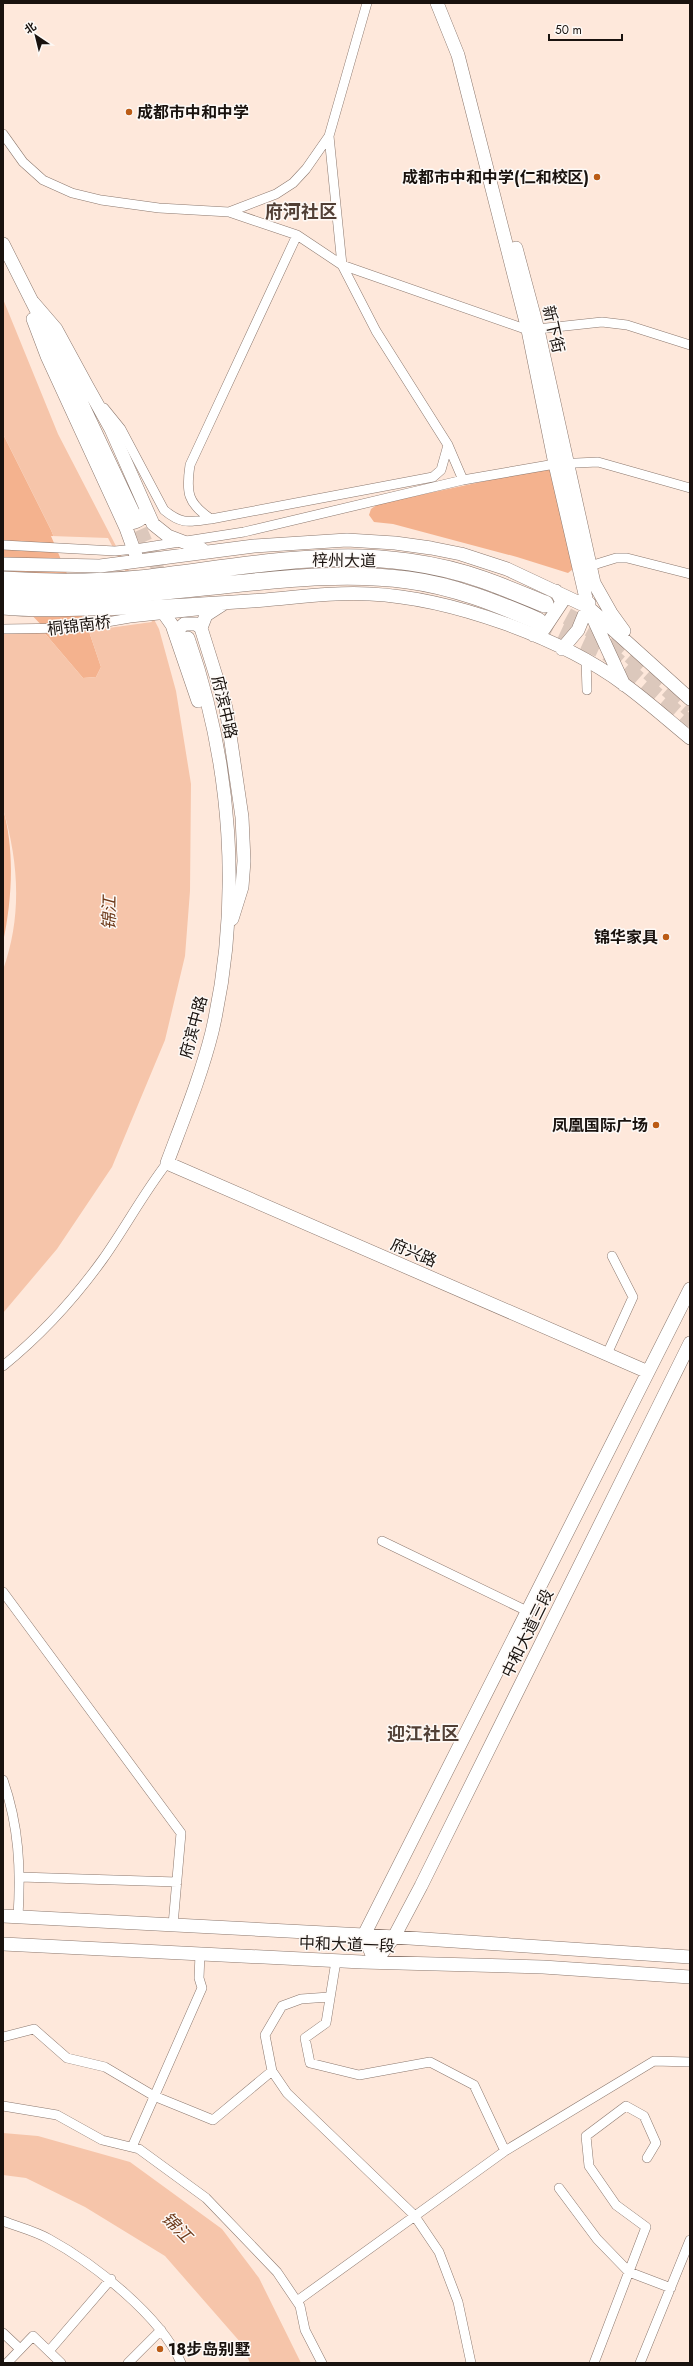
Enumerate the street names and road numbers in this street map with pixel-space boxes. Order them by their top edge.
street label: 新下街 [537,303,570,355]
street label: 梓州大道 [312,548,376,573]
street label: 桐锦南桥 [46,610,112,641]
street label: 府滨中路 [206,673,243,741]
street label: 府滨中路 [174,993,213,1061]
street label: 府兴路 [387,1232,440,1272]
street label: 中和大道三段 [496,1585,559,1681]
street label: 中和大道一段 [299,1931,395,1958]

